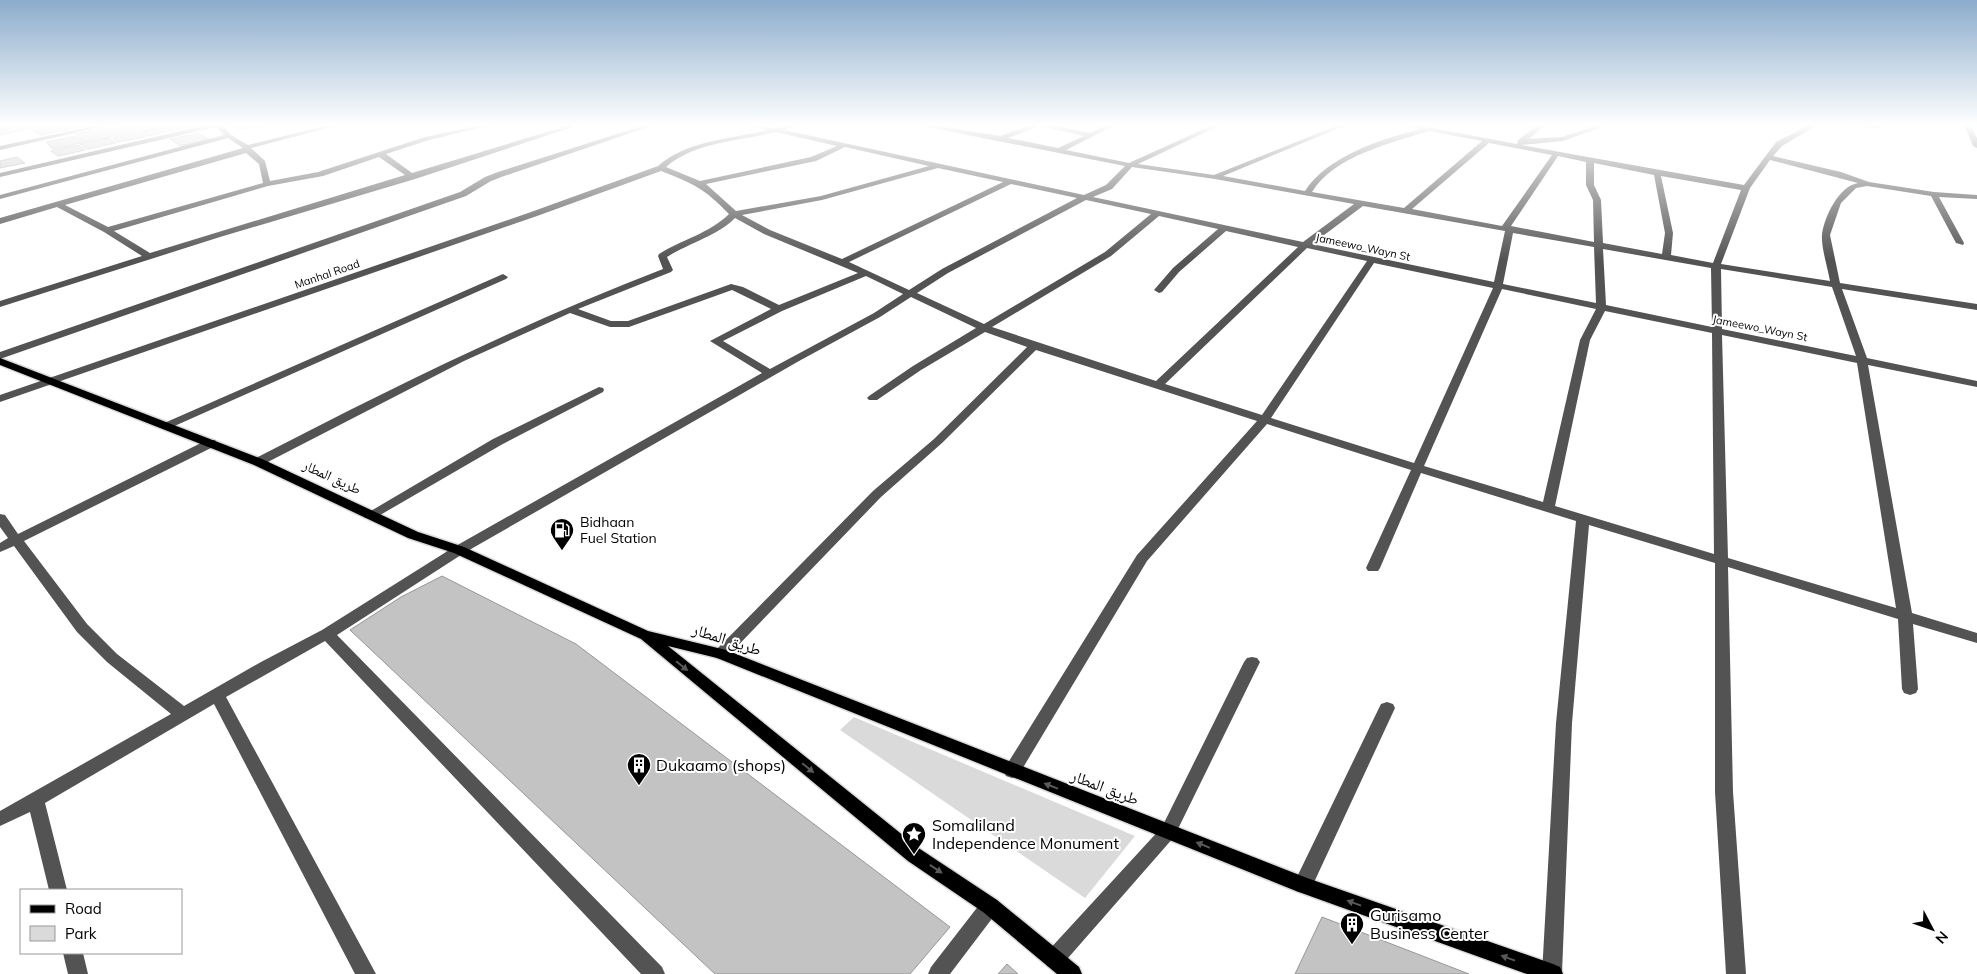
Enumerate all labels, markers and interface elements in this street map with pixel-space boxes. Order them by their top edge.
street label: Jameewo_Wayn St [1314,230,1412,264]
street label: Manhal Road [293,256,361,292]
street label: Jameewo_Wayn St [1711,312,1809,344]
street label: طريق المطار [299,455,364,499]
place label: Bidhaan Fuel Station [580,513,657,547]
fuel station icon: Bidhaan Fuel Station [549,517,575,551]
street label: طريق المطار [689,618,764,660]
one-way arrow [675,660,688,671]
building icon: Dukaamo (shops) [626,752,652,786]
place label: Dukaamo (shops) [656,755,786,775]
one-way arrow [801,763,814,774]
street label: طريق المطار [1067,765,1142,810]
one-way arrow [1043,782,1058,790]
place label: Somaliland Independence Monument [932,815,1119,853]
place icon: Somaliland Independence Monument [901,821,927,855]
one-way arrow [1195,841,1210,848]
one-way arrow [929,864,942,874]
legend [20,889,182,954]
text: Road [65,899,102,918]
one-way arrow [1347,899,1362,906]
north arrow [1907,904,1957,954]
place label: Gurisamo Business Center [1370,905,1489,943]
building icon: Gurisamo Business Center [1339,911,1365,945]
text: Park [65,924,97,943]
text: N [1932,928,1952,947]
one-way arrow [1500,954,1515,961]

